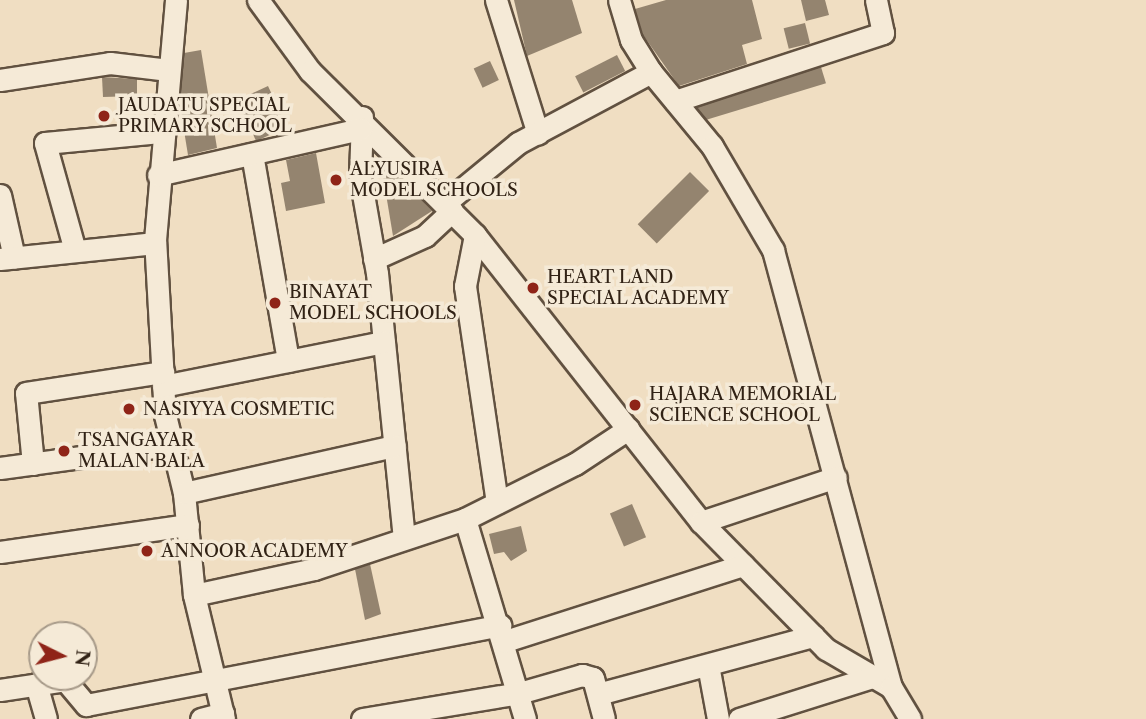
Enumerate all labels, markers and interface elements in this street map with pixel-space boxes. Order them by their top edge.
place label: JAUDATU SPECIAL PRIMARY SCHOOL [118,95,293,138]
marker: JAUDATU SPECIAL PRIMARY SCHOOL [96,108,112,124]
place label: ALYUSIRA MODEL SCHOOLS [350,159,518,202]
marker: ALYUSIRA MODEL SCHOOLS [328,172,344,188]
place label: HEART LAND SPECIAL ACADEMY [547,267,730,310]
marker: HEART LAND SPECIAL ACADEMY [525,280,541,296]
place label: BINAYAT MODEL SCHOOLS [289,282,457,324]
marker: BINAYAT MODEL SCHOOLS [267,295,283,311]
place label: HAJARA MEMORIAL SCIENCE SCHOOL [649,384,837,426]
marker: HAJARA MEMORIAL SCIENCE SCHOOL [627,397,643,413]
place label: NASIYYA COSMETIC [143,398,335,420]
marker: NASIYYA COSMETIC [121,401,137,417]
place label: TSANGAYAR MALAN BALA [78,430,205,472]
marker: TSANGAYAR MALAN BALA [56,443,72,459]
place label: ANNOOR ACADEMY [161,540,349,562]
marker: ANNOOR ACADEMY [139,543,155,559]
north arrow [28,621,98,691]
text: N [70,649,95,667]

